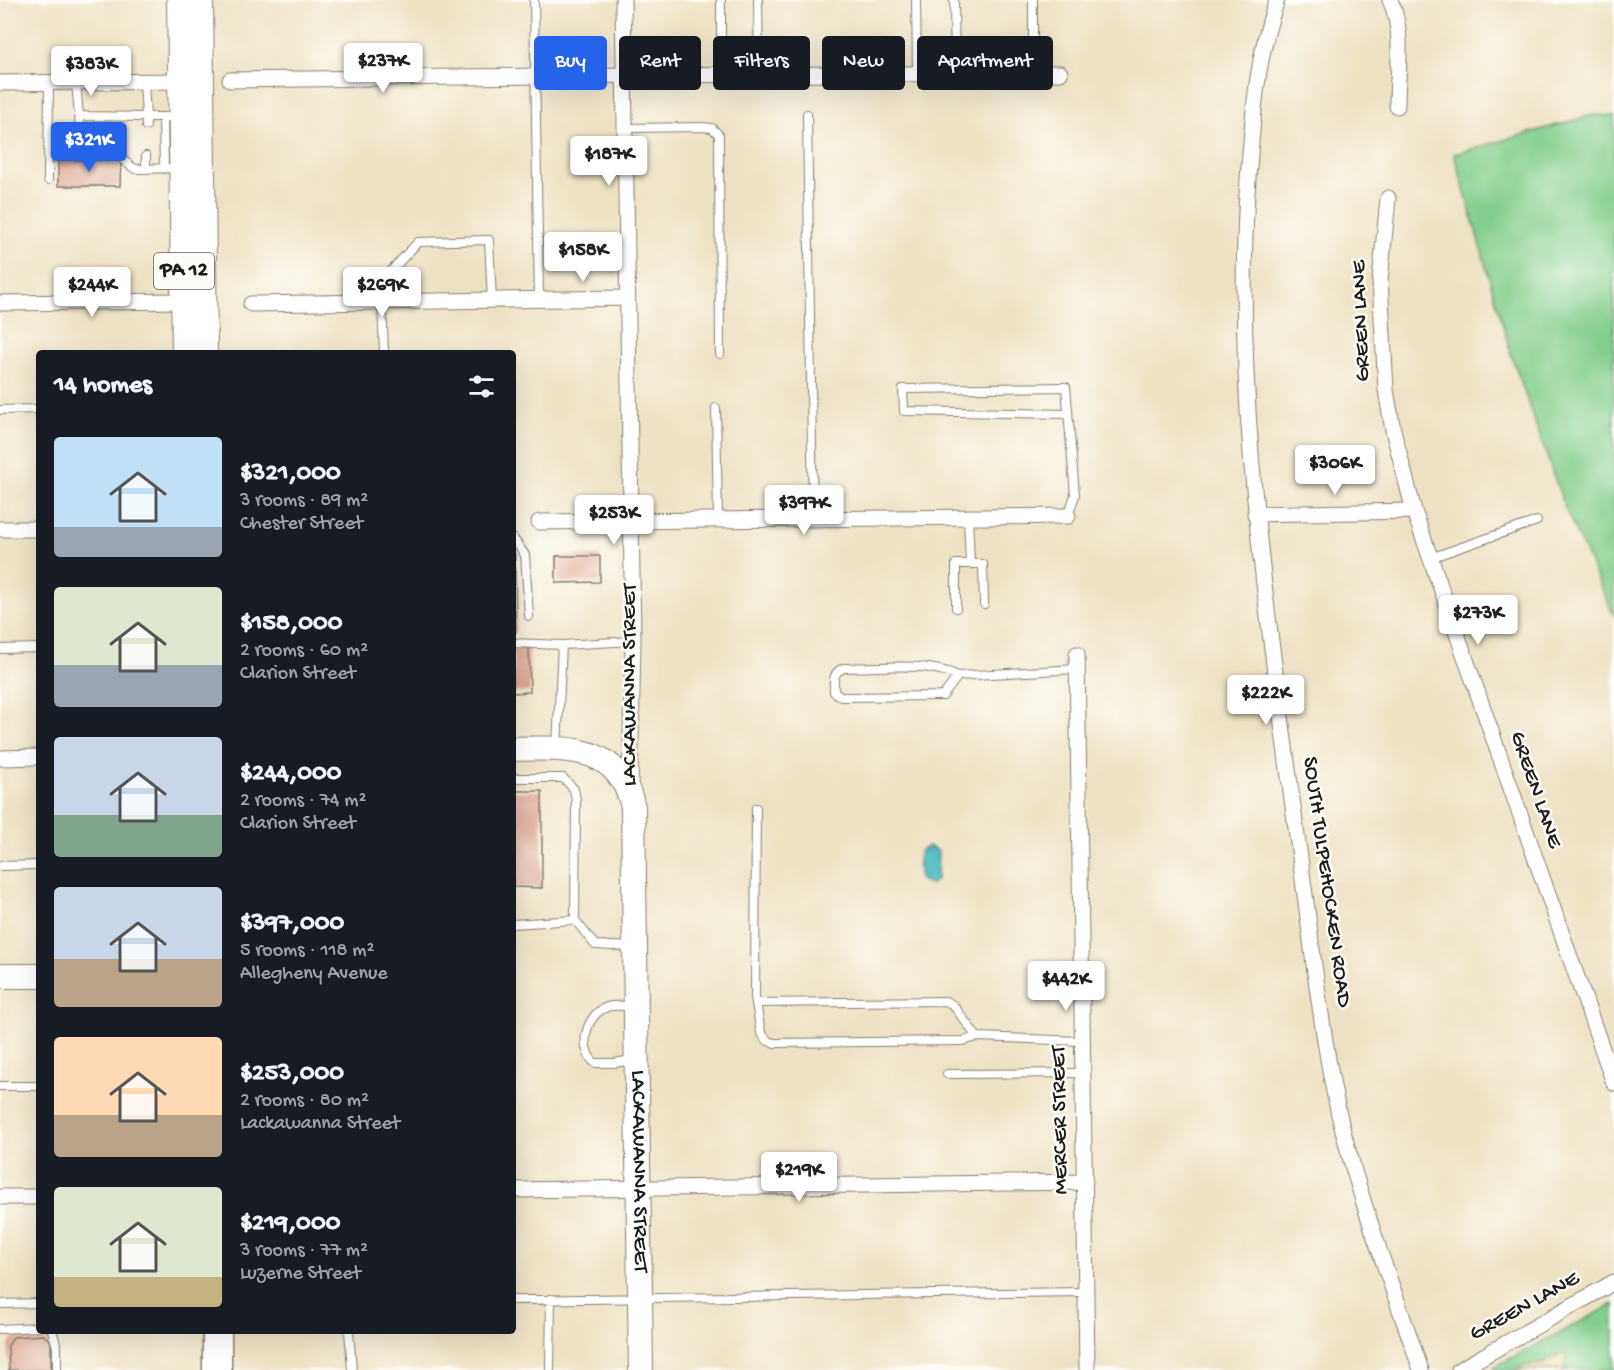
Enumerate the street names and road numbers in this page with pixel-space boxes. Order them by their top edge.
road number: PA 12 [154,253,214,289]
street label: GREEN LANE [1347,259,1377,382]
street label: LACKAWANNA STREET [618,582,644,786]
street label: GREEN LANE [1503,728,1567,853]
street label: SOUTH TULPEHOCKEN ROAD [1296,755,1357,1010]
street label: MERCER STREET [1047,1044,1075,1195]
street label: LACKAWANNA STREET [624,1070,653,1274]
street label: GREEN LANE [1466,1266,1586,1348]

